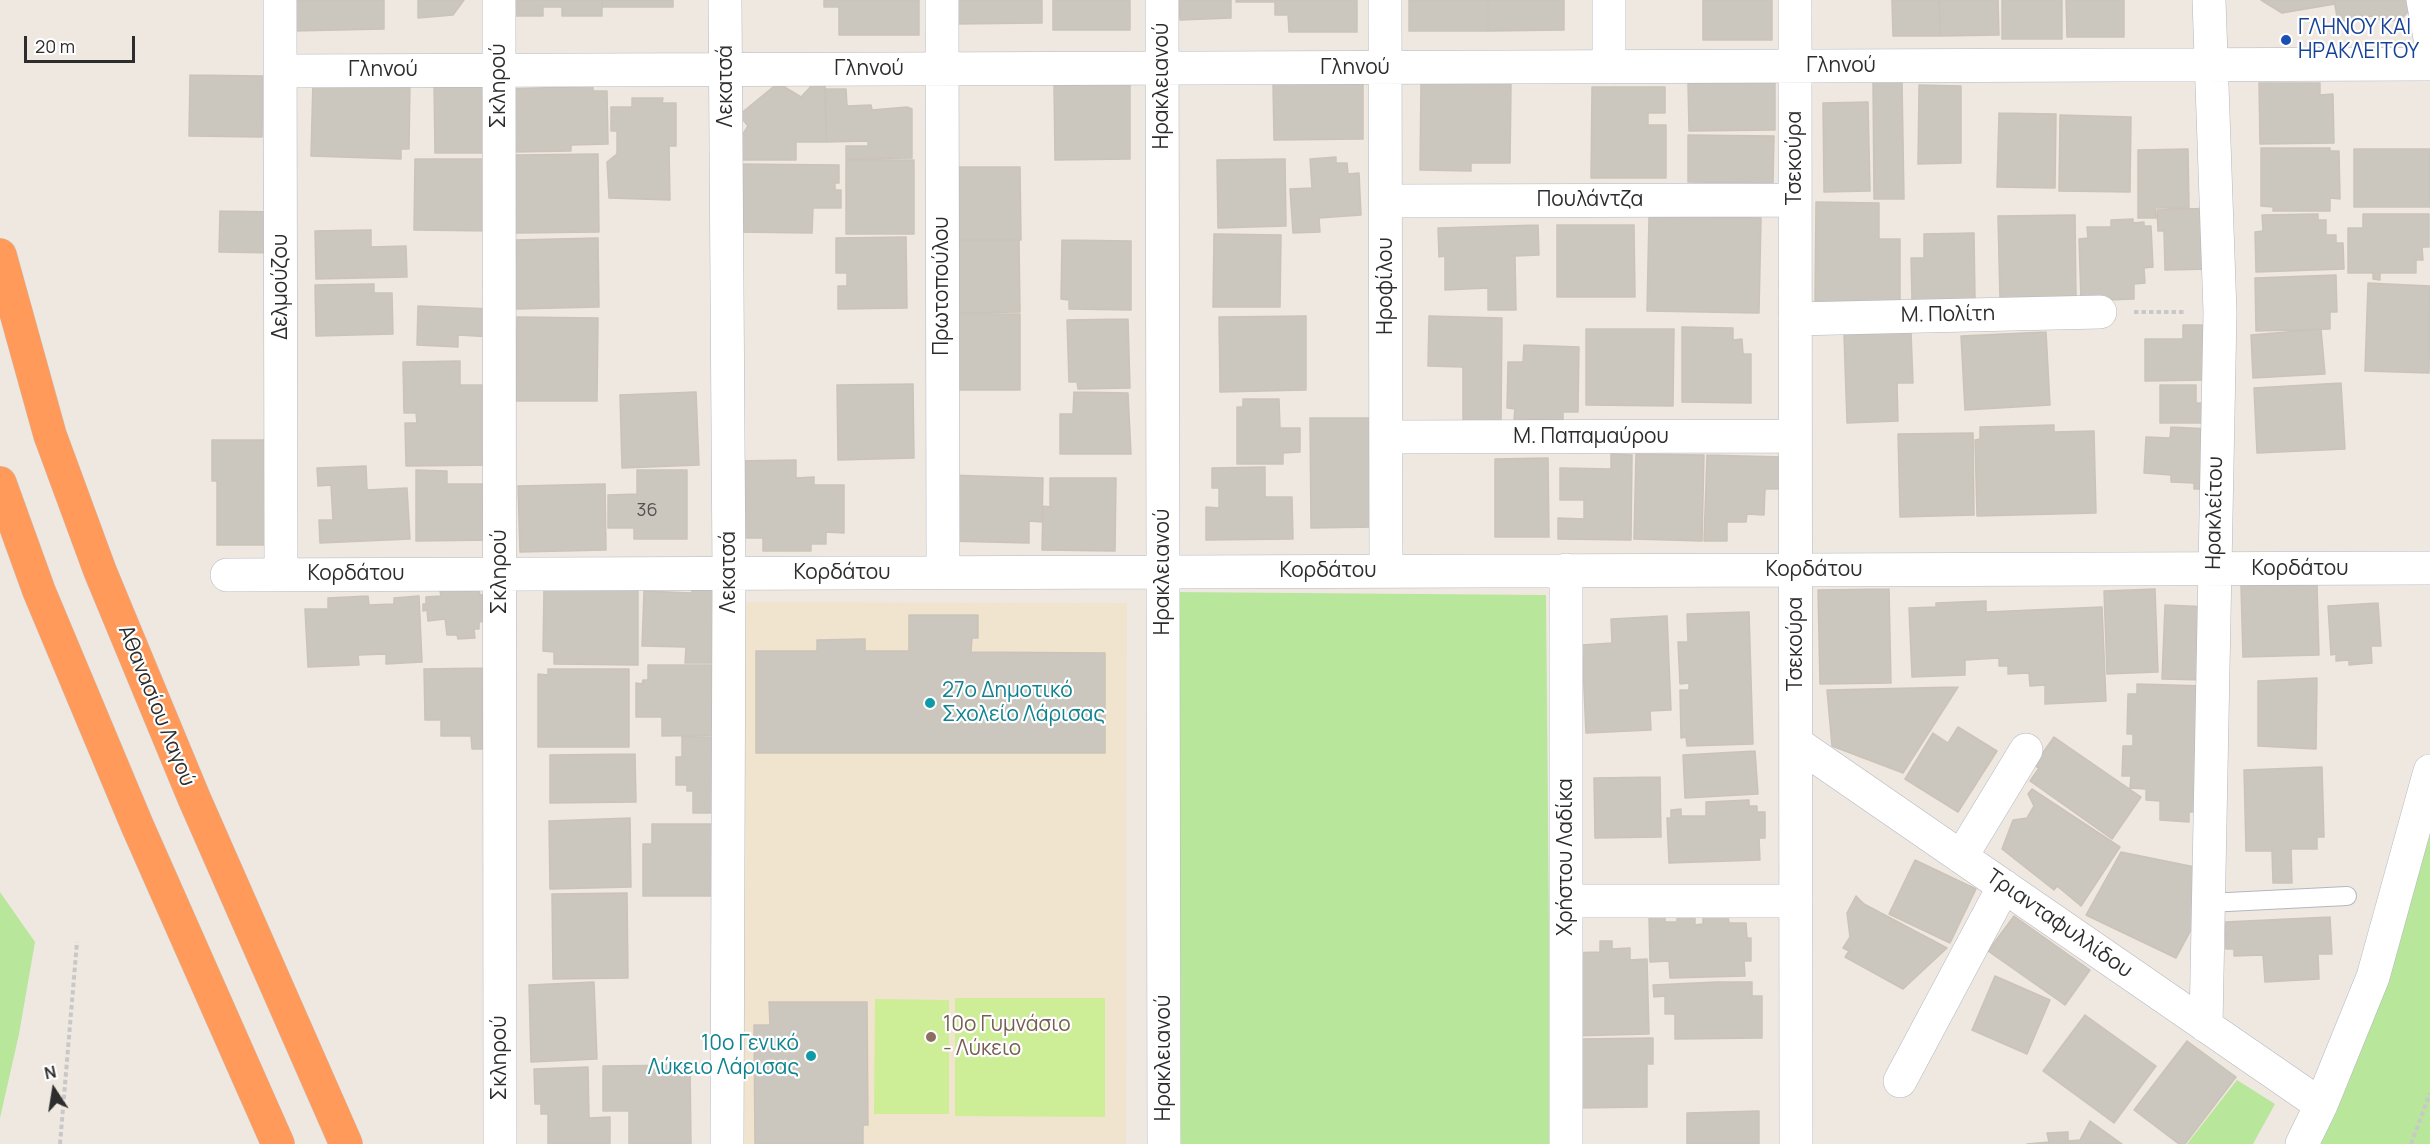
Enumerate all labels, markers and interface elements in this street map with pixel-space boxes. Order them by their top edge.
place label: ΓΛΗΝΟΥ ΚΑΙ ΗΡΑΚΛΕΙΤΟΥ [2298,15,2419,65]
street label: Ηρακλειανού [1149,23,1175,149]
scale bar [27,24,138,62]
marker: ΓΛΗΝΟΥ ΚΑΙ ΗΡΑΚΛΕΙΤΟΥ [2279,33,2293,47]
text: 20 m [35,34,75,58]
street label: Σκληρού [486,44,512,128]
street label: Λεκατσά [713,45,739,127]
street label: Γληνού [1806,53,1876,79]
street label: Γληνού [1320,55,1390,81]
street label: Γληνού [834,56,904,82]
street label: Γληνού [348,57,418,83]
street label: Τσεκούρα [1782,111,1808,205]
street label: Πουλάντζα [1537,187,1643,213]
street label: Πρωτοπούλου [929,216,955,356]
street label: Δελμούζου [268,234,294,340]
street label: Ηροφίλου [1373,237,1399,335]
street label: Μ. Πολίτη [1901,302,1995,328]
street label: Μ. Παπαμαύρου [1513,424,1669,450]
street label: Ηρακλείτου [2201,456,2229,570]
house number: 36 [636,500,658,522]
street label: Ηρακλειανού [1150,509,1176,635]
street label: Σκληρού [487,530,513,614]
street label: Λεκατσά [716,531,742,613]
street label: Κορδάτου [2252,556,2348,582]
street label: Κορδάτου [1766,557,1862,583]
street label: Κορδάτου [1280,558,1376,584]
street label: Κορδάτου [794,560,890,586]
street label: Κορδάτου [308,561,404,587]
street label: Τσεκούρα [1783,597,1809,691]
street label: Αθανασίου Λαγού [112,622,200,790]
place label: 27ο Δημοτικό Σχολείο Λάρισας [942,678,1105,728]
marker: 27ο Δημοτικό Σχολείο Λάρισας [923,696,937,710]
street label: Χρήστου Λαδίκα [1553,778,1579,936]
street label: Τριανταφυλλίδου [1981,864,2137,984]
street label: Ηρακλειανού [1151,995,1177,1121]
place label: 10ο Γυμνάσιο - Λύκειο [943,1012,1071,1062]
street label: Σκληρού [487,1016,513,1100]
marker: 10ο Γυμνάσιο - Λύκειο [924,1030,938,1044]
place label: 10ο Γενικό Λύκειο Λάρισας [648,1031,799,1081]
marker: 10ο Γενικό Λύκειο Λάρισας [804,1049,818,1063]
north arrow [24,1060,84,1120]
text: N [42,1060,58,1084]

